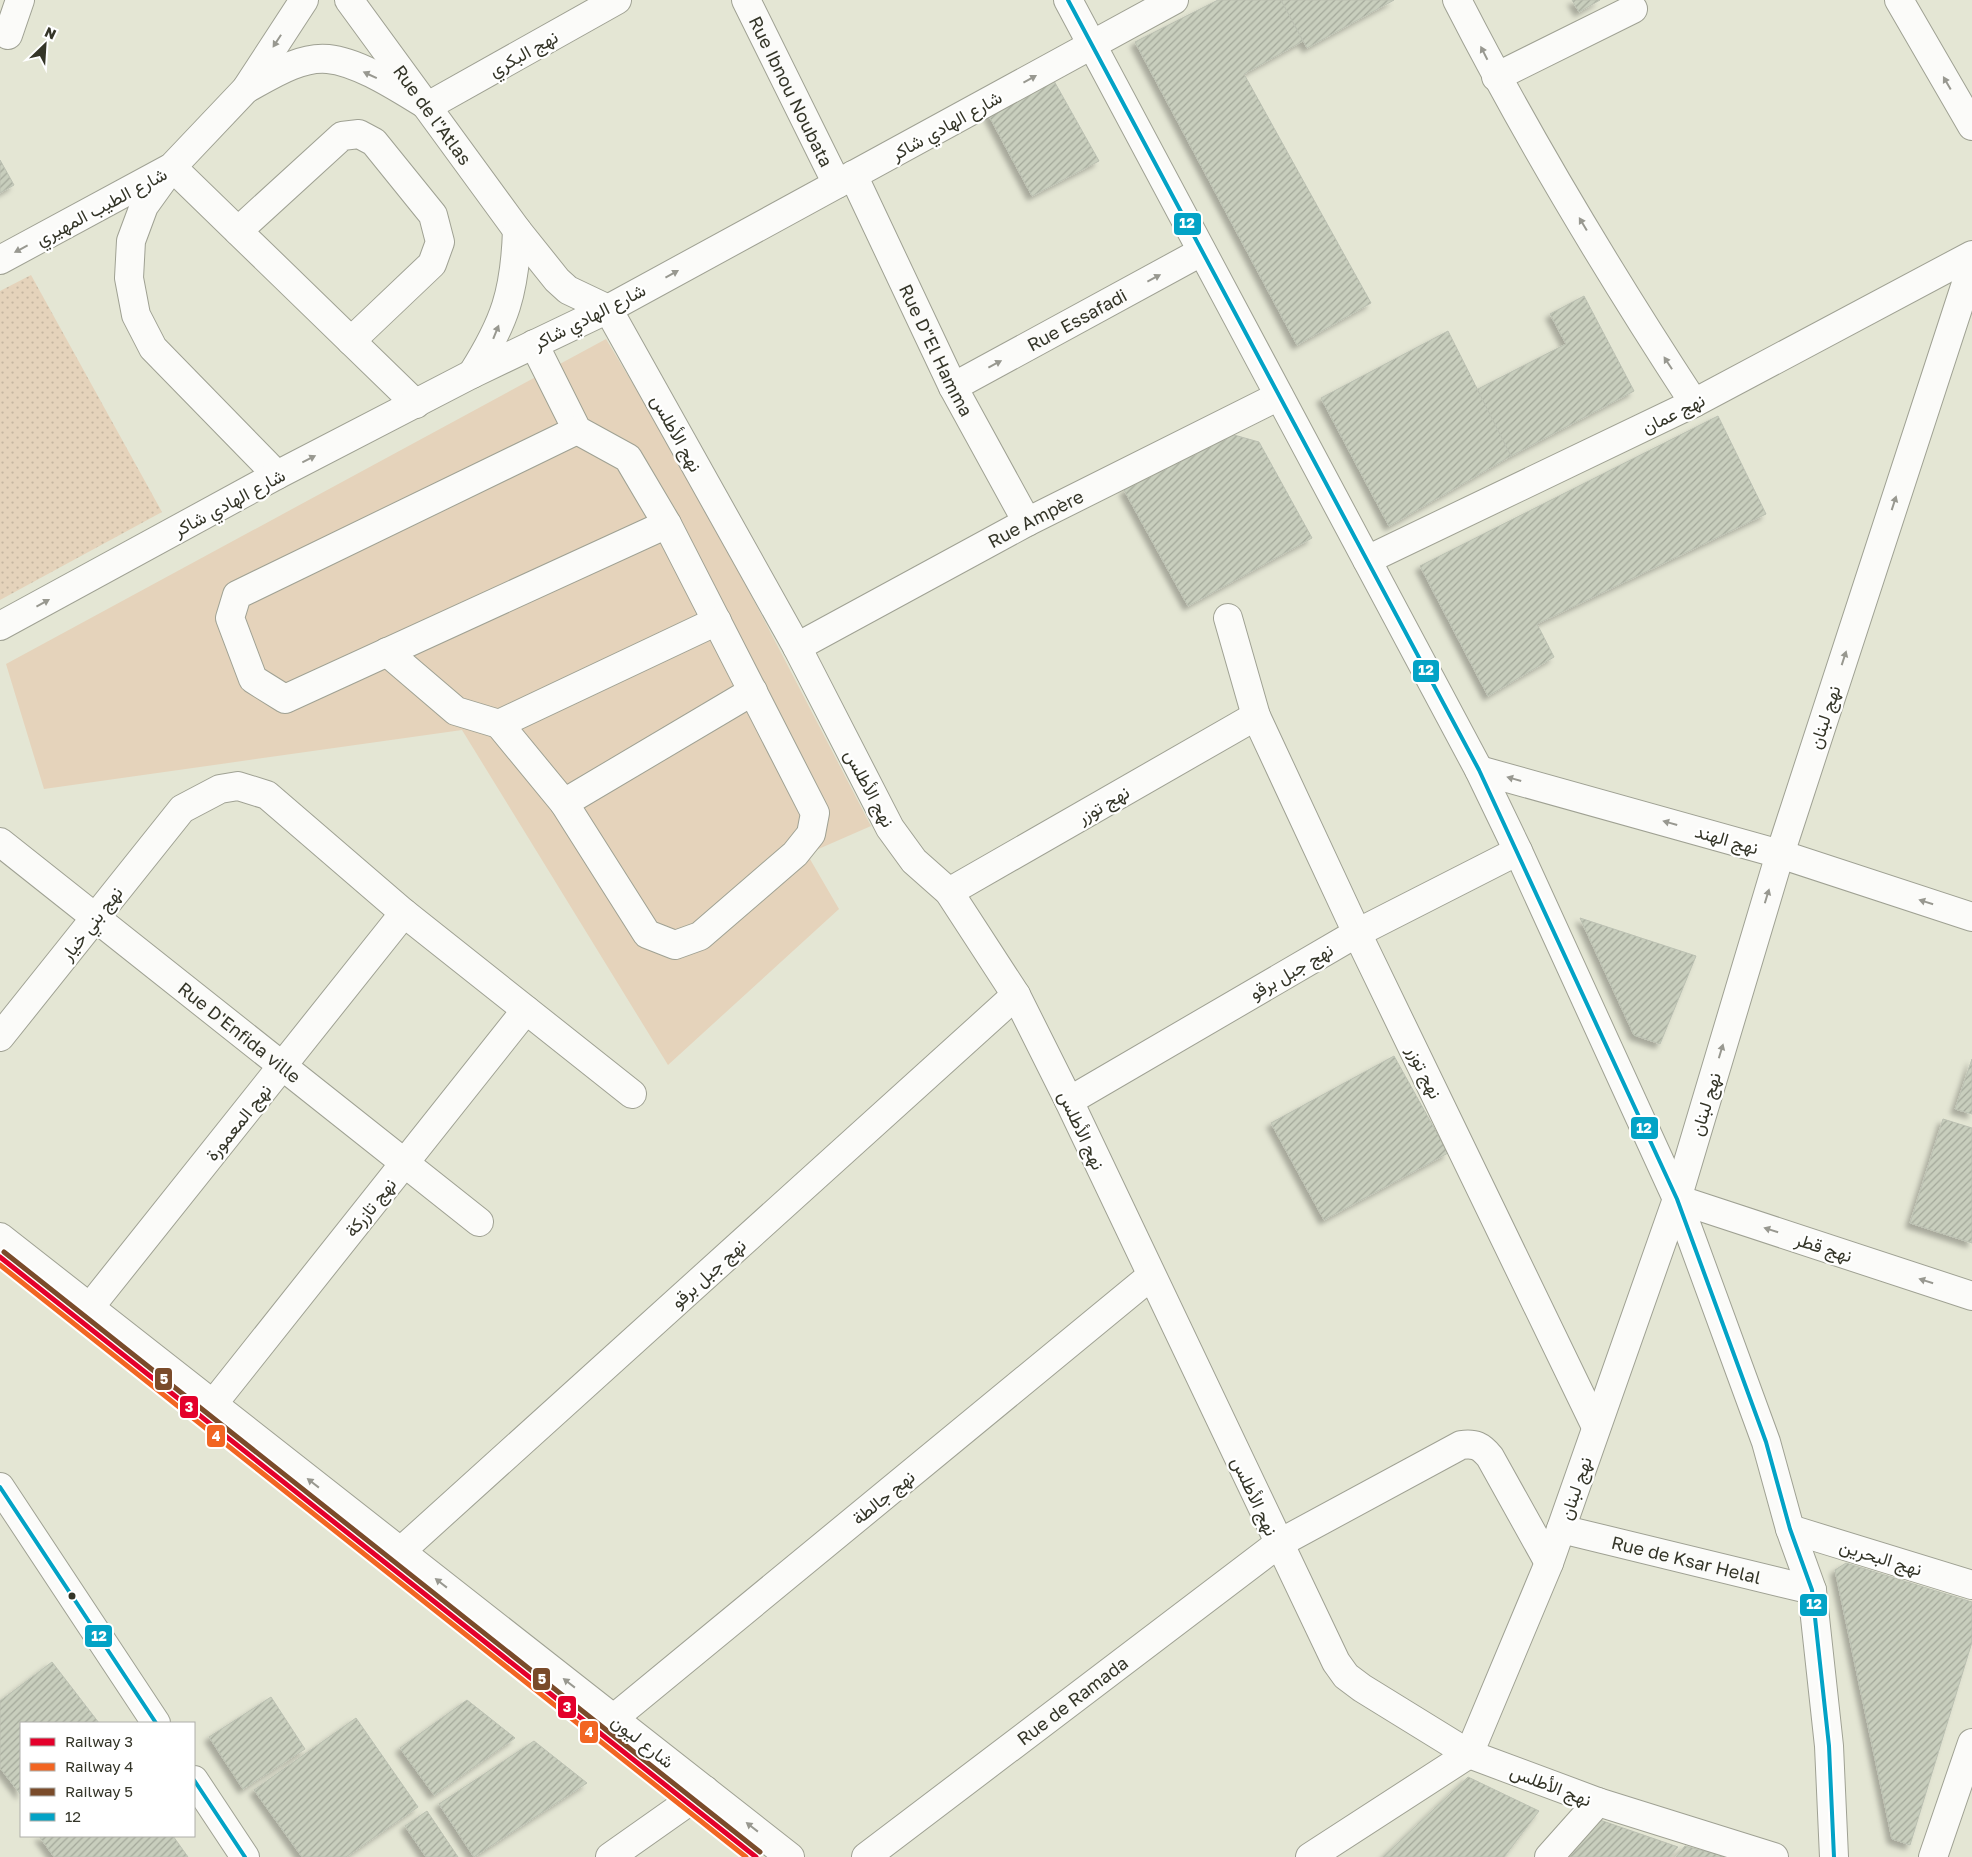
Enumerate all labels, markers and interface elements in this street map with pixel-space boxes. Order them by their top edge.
street label: Rue Ibnou Noubata [745,12,838,171]
north arrow [20,20,70,70]
text: N [42,23,59,43]
street label: نهج البكري [485,25,564,85]
one-way arrow [273,34,282,48]
one-way arrow [1480,46,1488,60]
street label: Rue de l"Atlas [389,60,477,169]
one-way arrow [363,70,377,78]
one-way arrow [1022,75,1037,83]
one-way arrow [1943,77,1952,90]
street label: شارع الهادي شاكر [886,85,1008,169]
street label: شارع الطيب المهيري [32,162,173,254]
line badge: 12 [1173,212,1202,236]
text: 12 [1179,214,1195,231]
one-way arrow [1578,217,1587,231]
one-way arrow [13,245,28,253]
one-way arrow [665,270,679,278]
one-way arrow [1146,274,1161,282]
street label: شارع الهادي شاكر [528,278,651,359]
street label: Rue D"El Hamma [895,280,978,420]
street label: Rue Essafadi [1023,284,1131,356]
one-way arrow [493,325,501,339]
one-way arrow [1663,356,1672,369]
one-way arrow [988,360,1003,368]
street label: نهج عمان [1638,388,1709,439]
street label: نهج الأطلس [645,390,707,477]
one-way arrow [302,455,316,463]
street label: شارع الهادي شاكر [168,463,291,546]
street label: Rue Ampère [984,485,1087,552]
one-way arrow [1891,496,1898,511]
one-way arrow [35,599,50,607]
one-way arrow [1840,650,1848,665]
line badge: 12 [1412,659,1440,683]
text: 12 [1418,661,1434,678]
street label: نهج لبنان [1803,683,1846,752]
street label: نهج الأطلس [839,745,900,832]
one-way arrow [1506,775,1521,783]
street label: نهج توزر [1072,780,1134,830]
one-way arrow [1663,819,1678,827]
street label: نهج الهند [1692,819,1761,860]
street label: نهج بني خيار [55,882,131,968]
one-way arrow [1764,888,1772,903]
one-way arrow [1918,898,1933,905]
street label: نهج جبل برقو [1245,938,1338,1006]
street label: Rue D'Enfida ville [174,977,305,1087]
street label: نهج توزر [1400,1041,1447,1103]
one-way arrow [1717,1044,1725,1059]
street label: نهج لبنان [1685,1070,1727,1139]
street label: نهج المعمورة [200,1079,277,1166]
street label: نهج الأطلس [1052,1087,1110,1174]
line badge: 12 [1630,1116,1659,1140]
text: 12 [1636,1119,1652,1136]
street label: نهج تازركة [340,1173,402,1242]
one-way arrow [1764,1226,1779,1233]
street label: نهج قطر [1791,1227,1855,1268]
street label: نهج جبل برقو [666,1234,751,1314]
one-way arrow [1918,1277,1933,1284]
line badge: 5 [154,1367,173,1391]
text: 5 [160,1370,169,1387]
line badge: 3 [179,1395,199,1419]
text: 3 [185,1398,193,1415]
line badge: 4 [206,1424,226,1448]
text: 4 [212,1427,221,1444]
street label: نهج الأطلس [1225,1453,1283,1540]
street label: نهج لبنان [1554,1454,1598,1523]
street label: نهج جالطة [847,1465,920,1531]
one-way arrow [307,1477,320,1488]
street label: Rue de Ksar Helal [1609,1531,1764,1588]
street label: نهج البحرين [1837,1534,1925,1582]
one-way arrow [435,1577,448,1588]
unlabelled marker [67,1591,77,1601]
line badge: 12 [1799,1593,1828,1617]
text: 12 [1806,1595,1822,1612]
line badge: 12 [84,1624,113,1648]
text: 12 [91,1627,107,1644]
street label: Rue de Ramada [1012,1651,1132,1749]
line badge: 5 [532,1667,551,1691]
text: 5 [538,1670,547,1687]
one-way arrow [563,1678,576,1689]
line badge: 3 [557,1695,577,1719]
text: 3 [563,1698,571,1715]
street label: شارع ليون [606,1710,679,1774]
line badge: 4 [579,1720,599,1744]
legend [20,1722,195,1837]
text: 4 [585,1723,594,1740]
text: Railway 3 [65,1732,133,1750]
text: Railway 4 [65,1757,134,1775]
street label: نهج الأطلس [1507,1759,1595,1812]
text: Railway 5 [65,1782,133,1800]
text: 12 [65,1807,81,1825]
one-way arrow [746,1821,759,1832]

